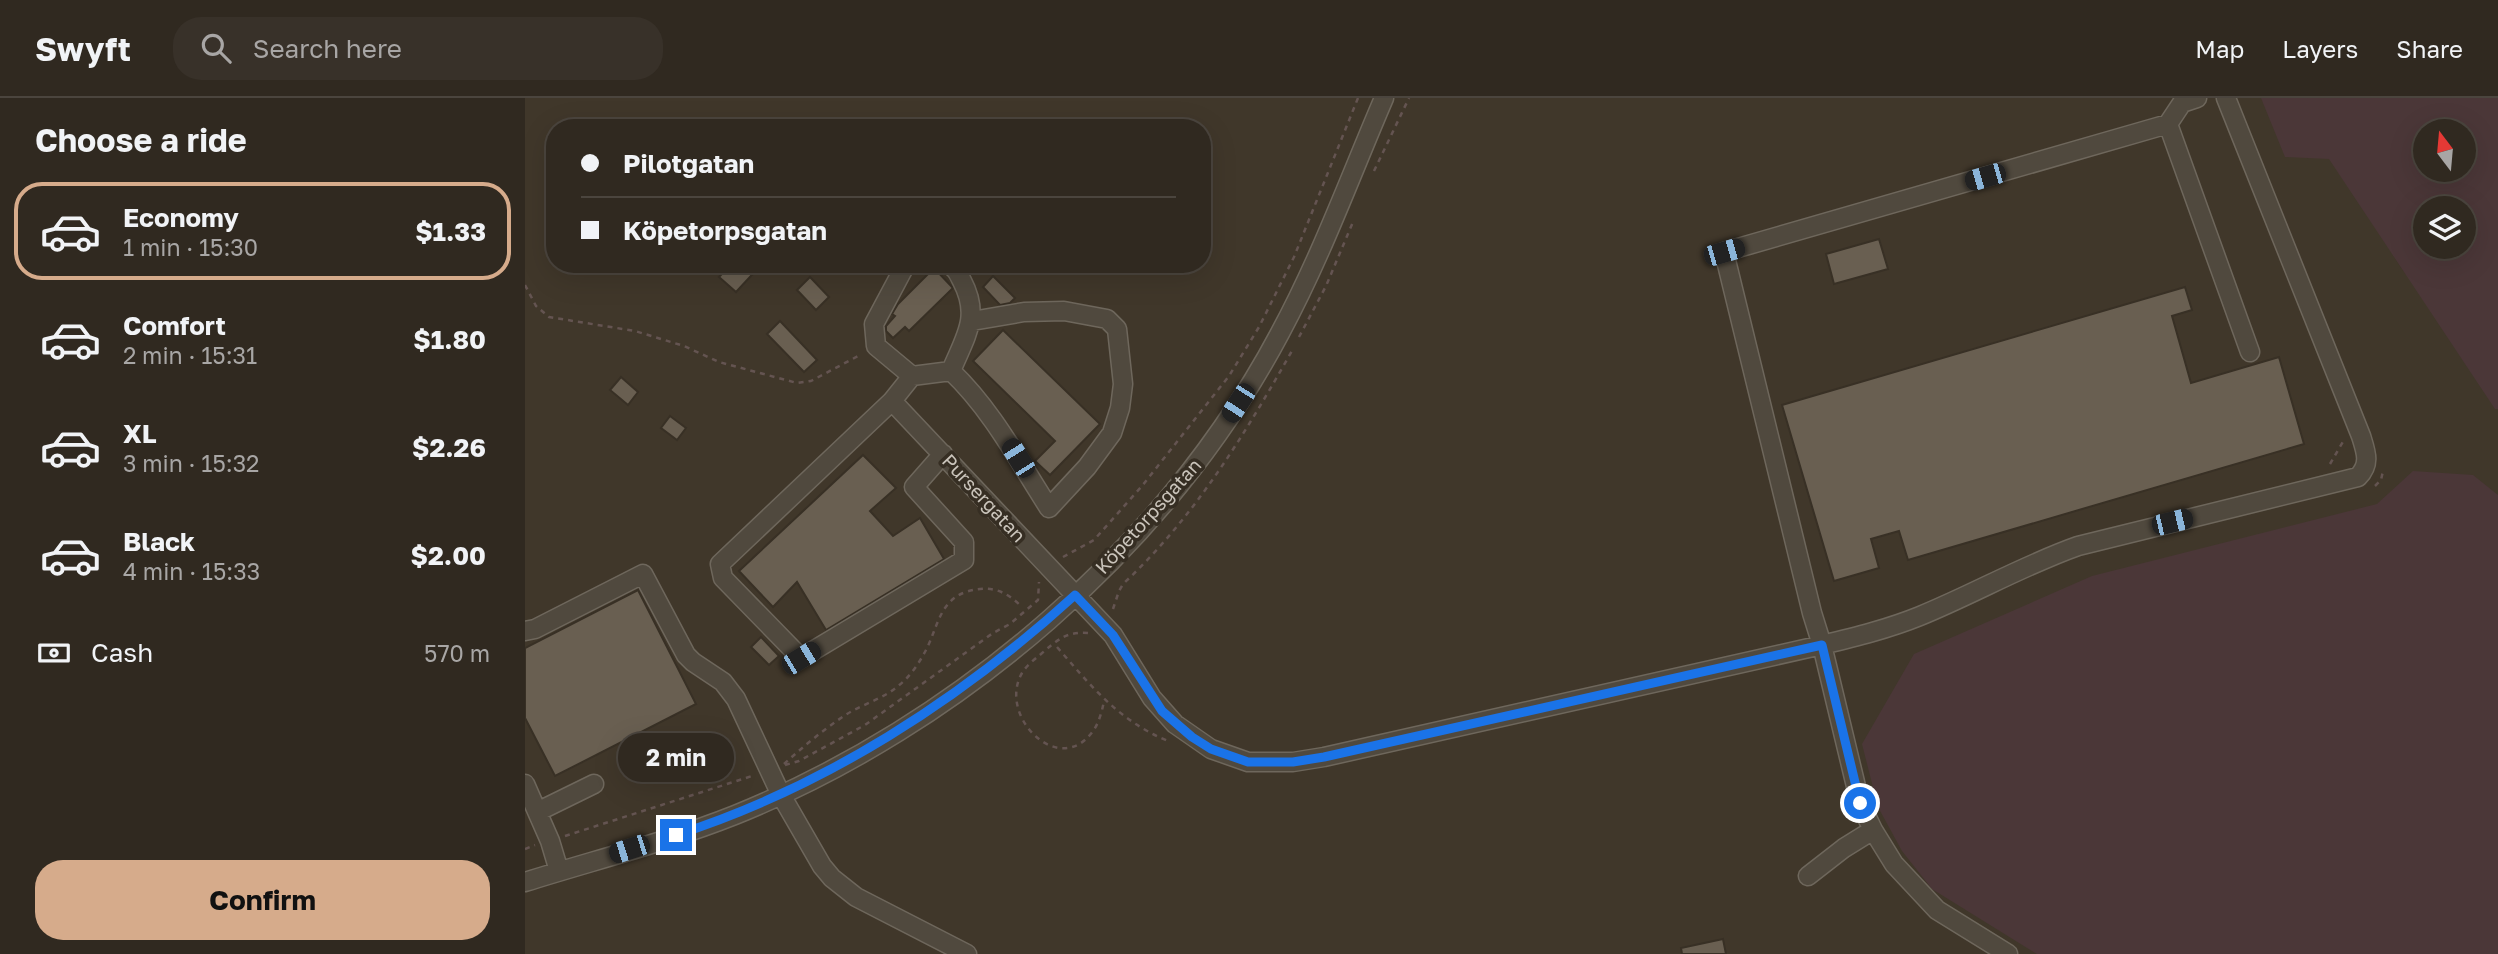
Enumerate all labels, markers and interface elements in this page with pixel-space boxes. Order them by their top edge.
search box [173,17,663,80]
text: Swyft [35,29,131,68]
icon: search [197,29,235,67]
text: Search here [253,33,402,64]
text: Map [2195,34,2244,63]
text: Layers [2282,34,2358,63]
text: Share [2396,34,2463,63]
north arrow [2413,119,2476,182]
map controls [2413,119,2476,259]
text: Choose a ride [35,121,247,159]
text: Pilotgatan [623,148,754,179]
car [1962,161,2009,193]
button: layers [2413,196,2476,259]
icon: car [39,200,102,263]
text: Economy [123,202,239,233]
text: Köpetorpsgatan [623,215,827,246]
text: $1.33 [415,216,486,247]
text: 1 min · 15:30 [123,233,258,261]
car [1701,236,1748,268]
icon: car [39,308,102,371]
text: Comfort [123,310,226,341]
text: $1.80 [413,324,486,355]
text: 2 min · 15:31 [123,341,257,369]
car [1218,380,1259,426]
icon: car [39,416,102,479]
text: XL [123,418,157,449]
text: $2.26 [412,432,486,463]
car [998,435,1039,481]
text: 3 min · 15:32 [123,449,259,477]
street label: Pursergatan [938,449,1031,546]
street label: Köpetorpsgatan [1090,453,1205,578]
car [2150,507,2195,537]
icon: car [39,524,102,587]
text: Black [123,526,195,557]
text: $2.00 [411,540,486,571]
text: 4 min · 15:33 [123,557,260,585]
icon: cash [35,634,73,672]
text: Cash [91,637,153,668]
car [778,638,825,678]
text: 570 m [424,639,490,667]
callout: 2 min [618,734,734,782]
text: 2 min [646,743,706,771]
route start [1844,787,1876,819]
route end [660,819,692,851]
car [606,833,653,865]
button: Confirm [35,860,490,940]

